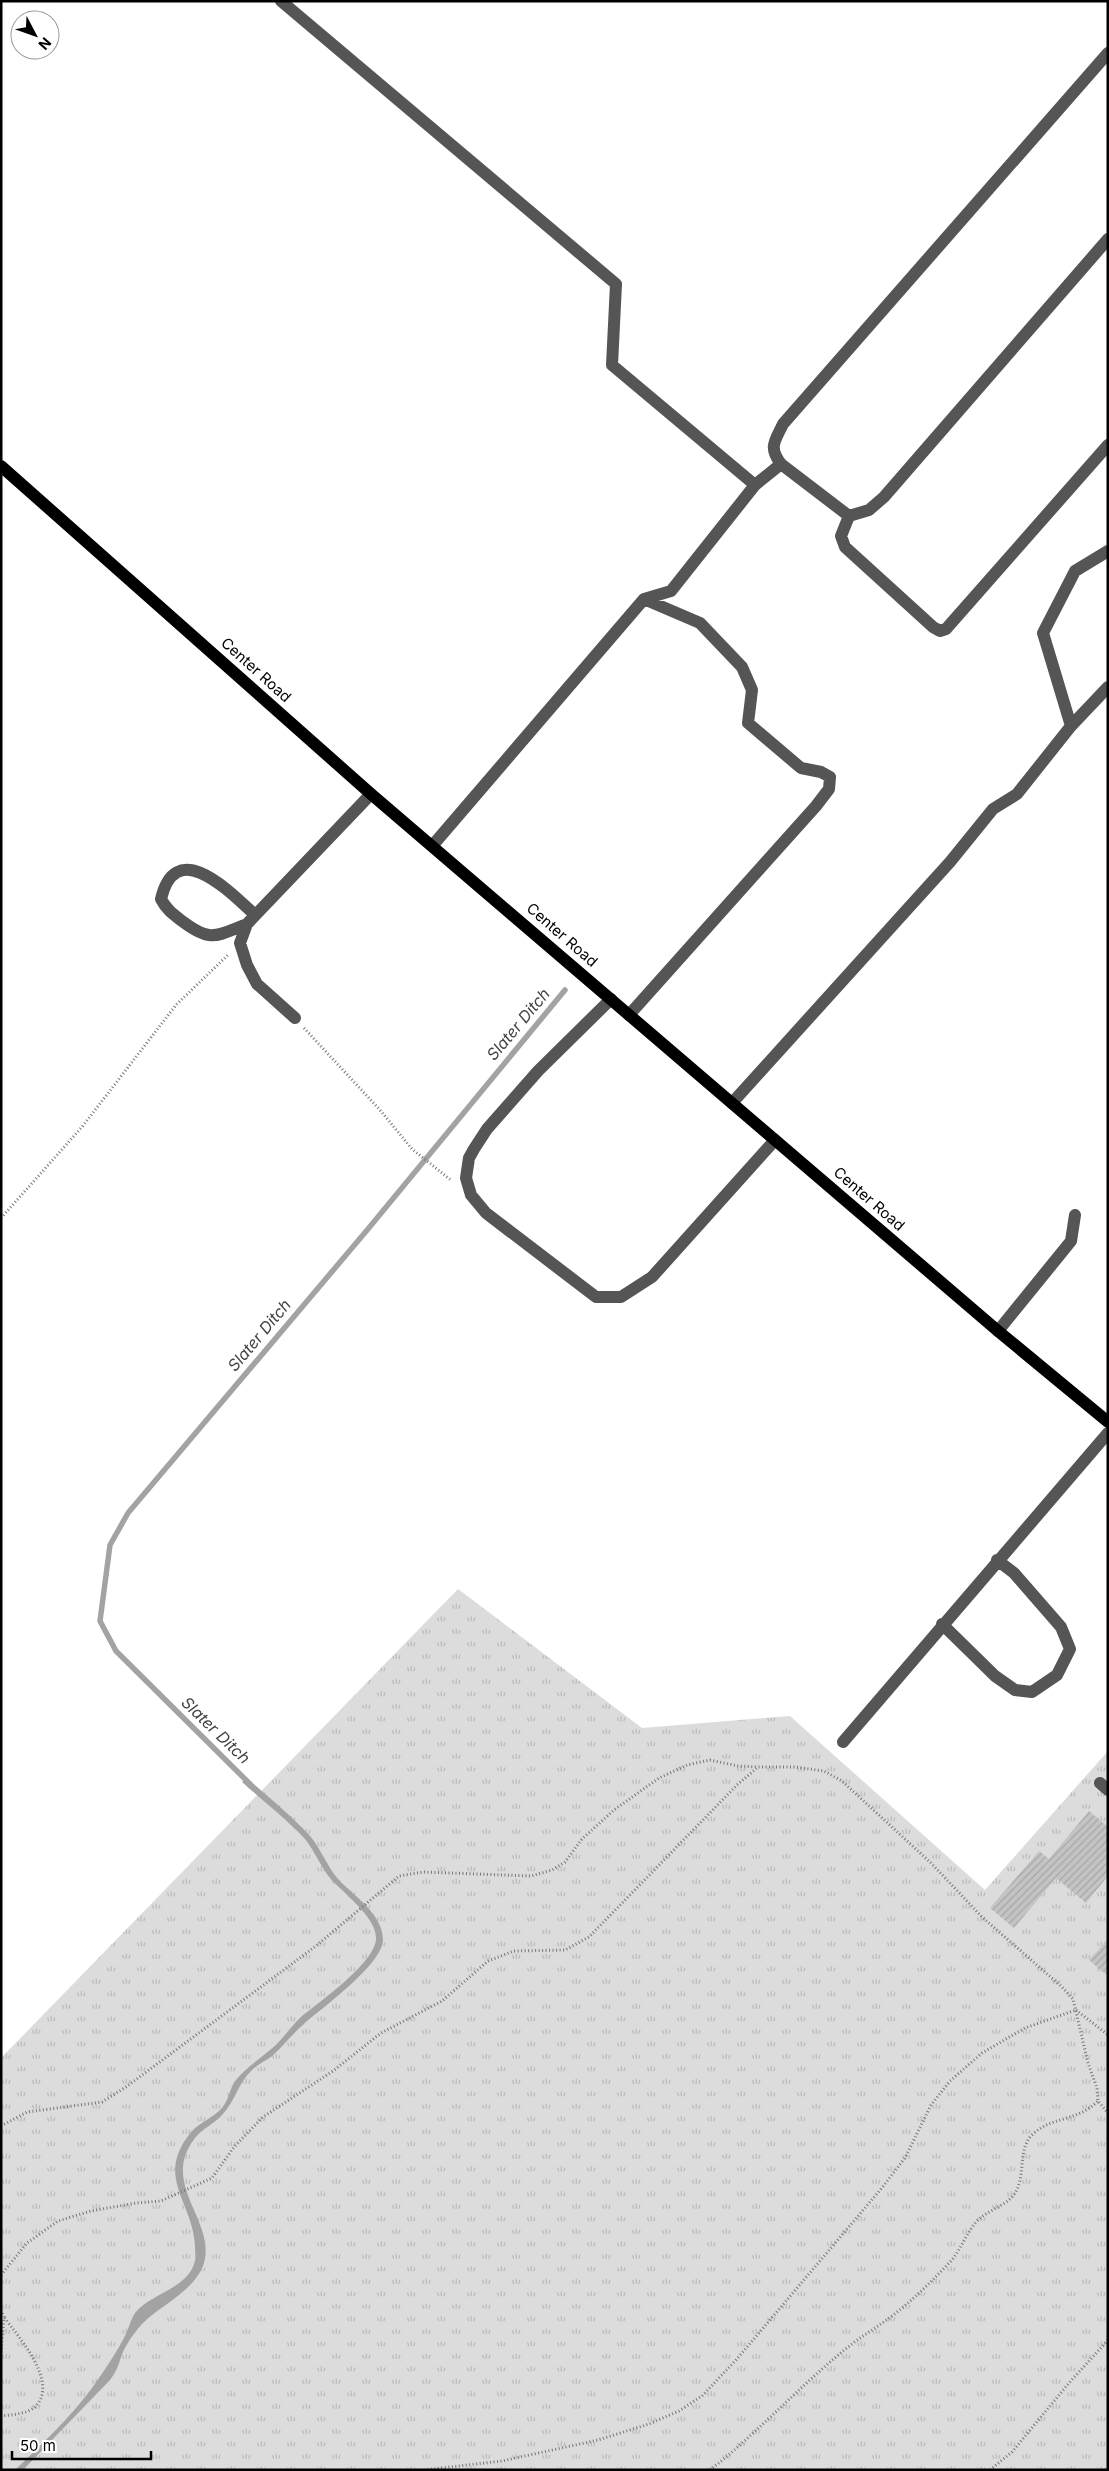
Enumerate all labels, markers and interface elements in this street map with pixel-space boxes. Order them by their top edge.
north arrow [10,10,60,60]
text: N [35,34,55,53]
street label: Center Road [217,633,295,706]
street label: Center Road [523,899,602,971]
water label: Slater Ditch [482,984,554,1064]
street label: Center Road [830,1163,909,1235]
water label: Slater Ditch [223,1295,295,1375]
water label: Slater Ditch [177,1692,255,1768]
scale bar [12,2428,151,2460]
text: 50 m [20,2436,56,2455]

